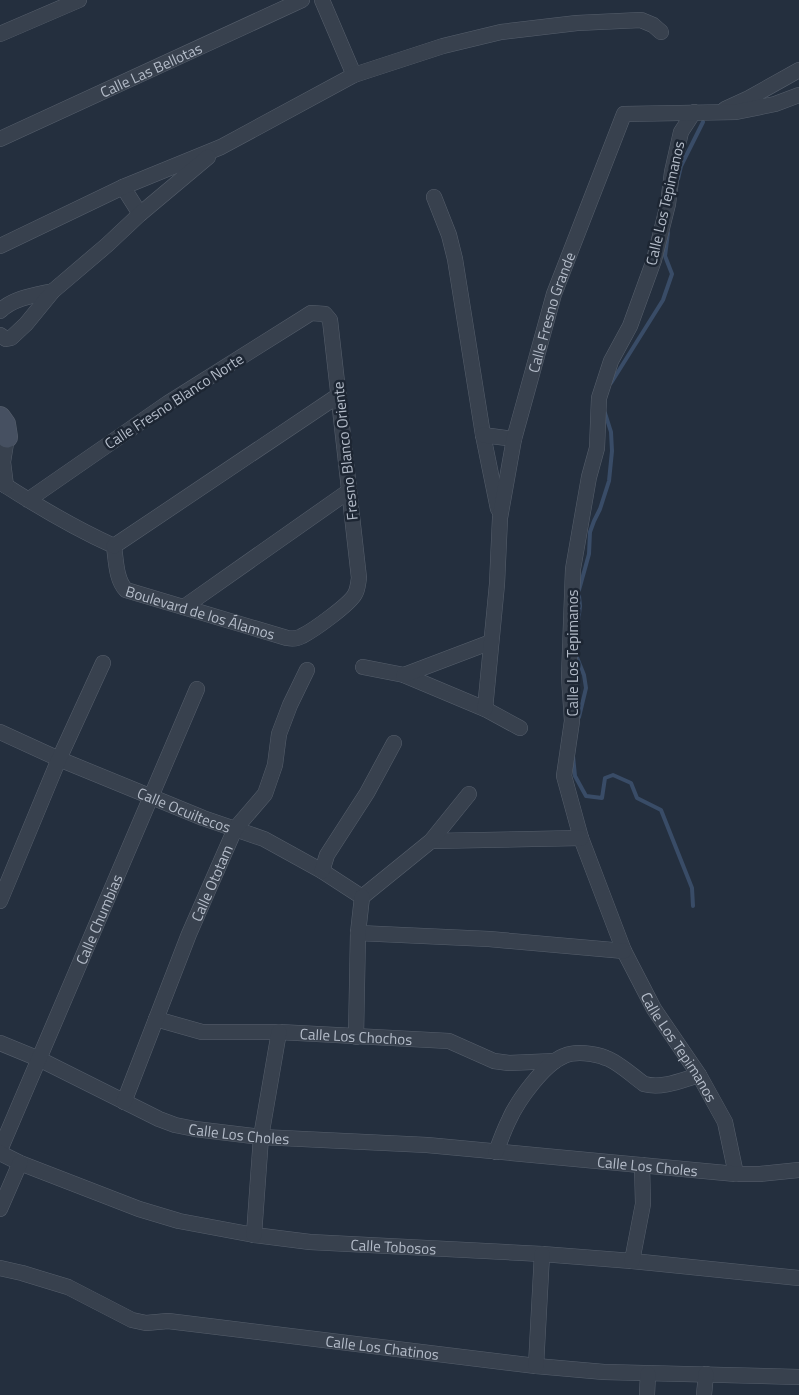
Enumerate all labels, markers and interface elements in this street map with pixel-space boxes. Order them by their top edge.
street label: Calle Las Bellotas [96,36,206,103]
street label: Calle Los Tepimanos [639,138,691,268]
street label: Calle Fresno Grande [521,248,581,375]
street label: Calle Fresno Blanco Norte [100,347,248,455]
street label: Fresno Blanco Oriente [326,381,364,521]
street label: Boulevard de los Álamos [123,579,278,645]
street label: Calle Los Tepimanos [561,589,584,717]
street label: Calle Ocuiltecos [134,781,234,838]
street label: Calle Ototam [184,841,238,925]
street label: Calle Chumbias [69,871,128,968]
street label: Calle Los Tepimanos [635,988,723,1106]
street label: Calle Los Chochos [299,1022,413,1051]
street label: Calle Los Choles [187,1116,290,1150]
street label: Calle Los Choles [596,1150,699,1182]
street label: Calle Tobosos [350,1233,437,1260]
street label: Calle Los Chatinos [324,1329,440,1366]

